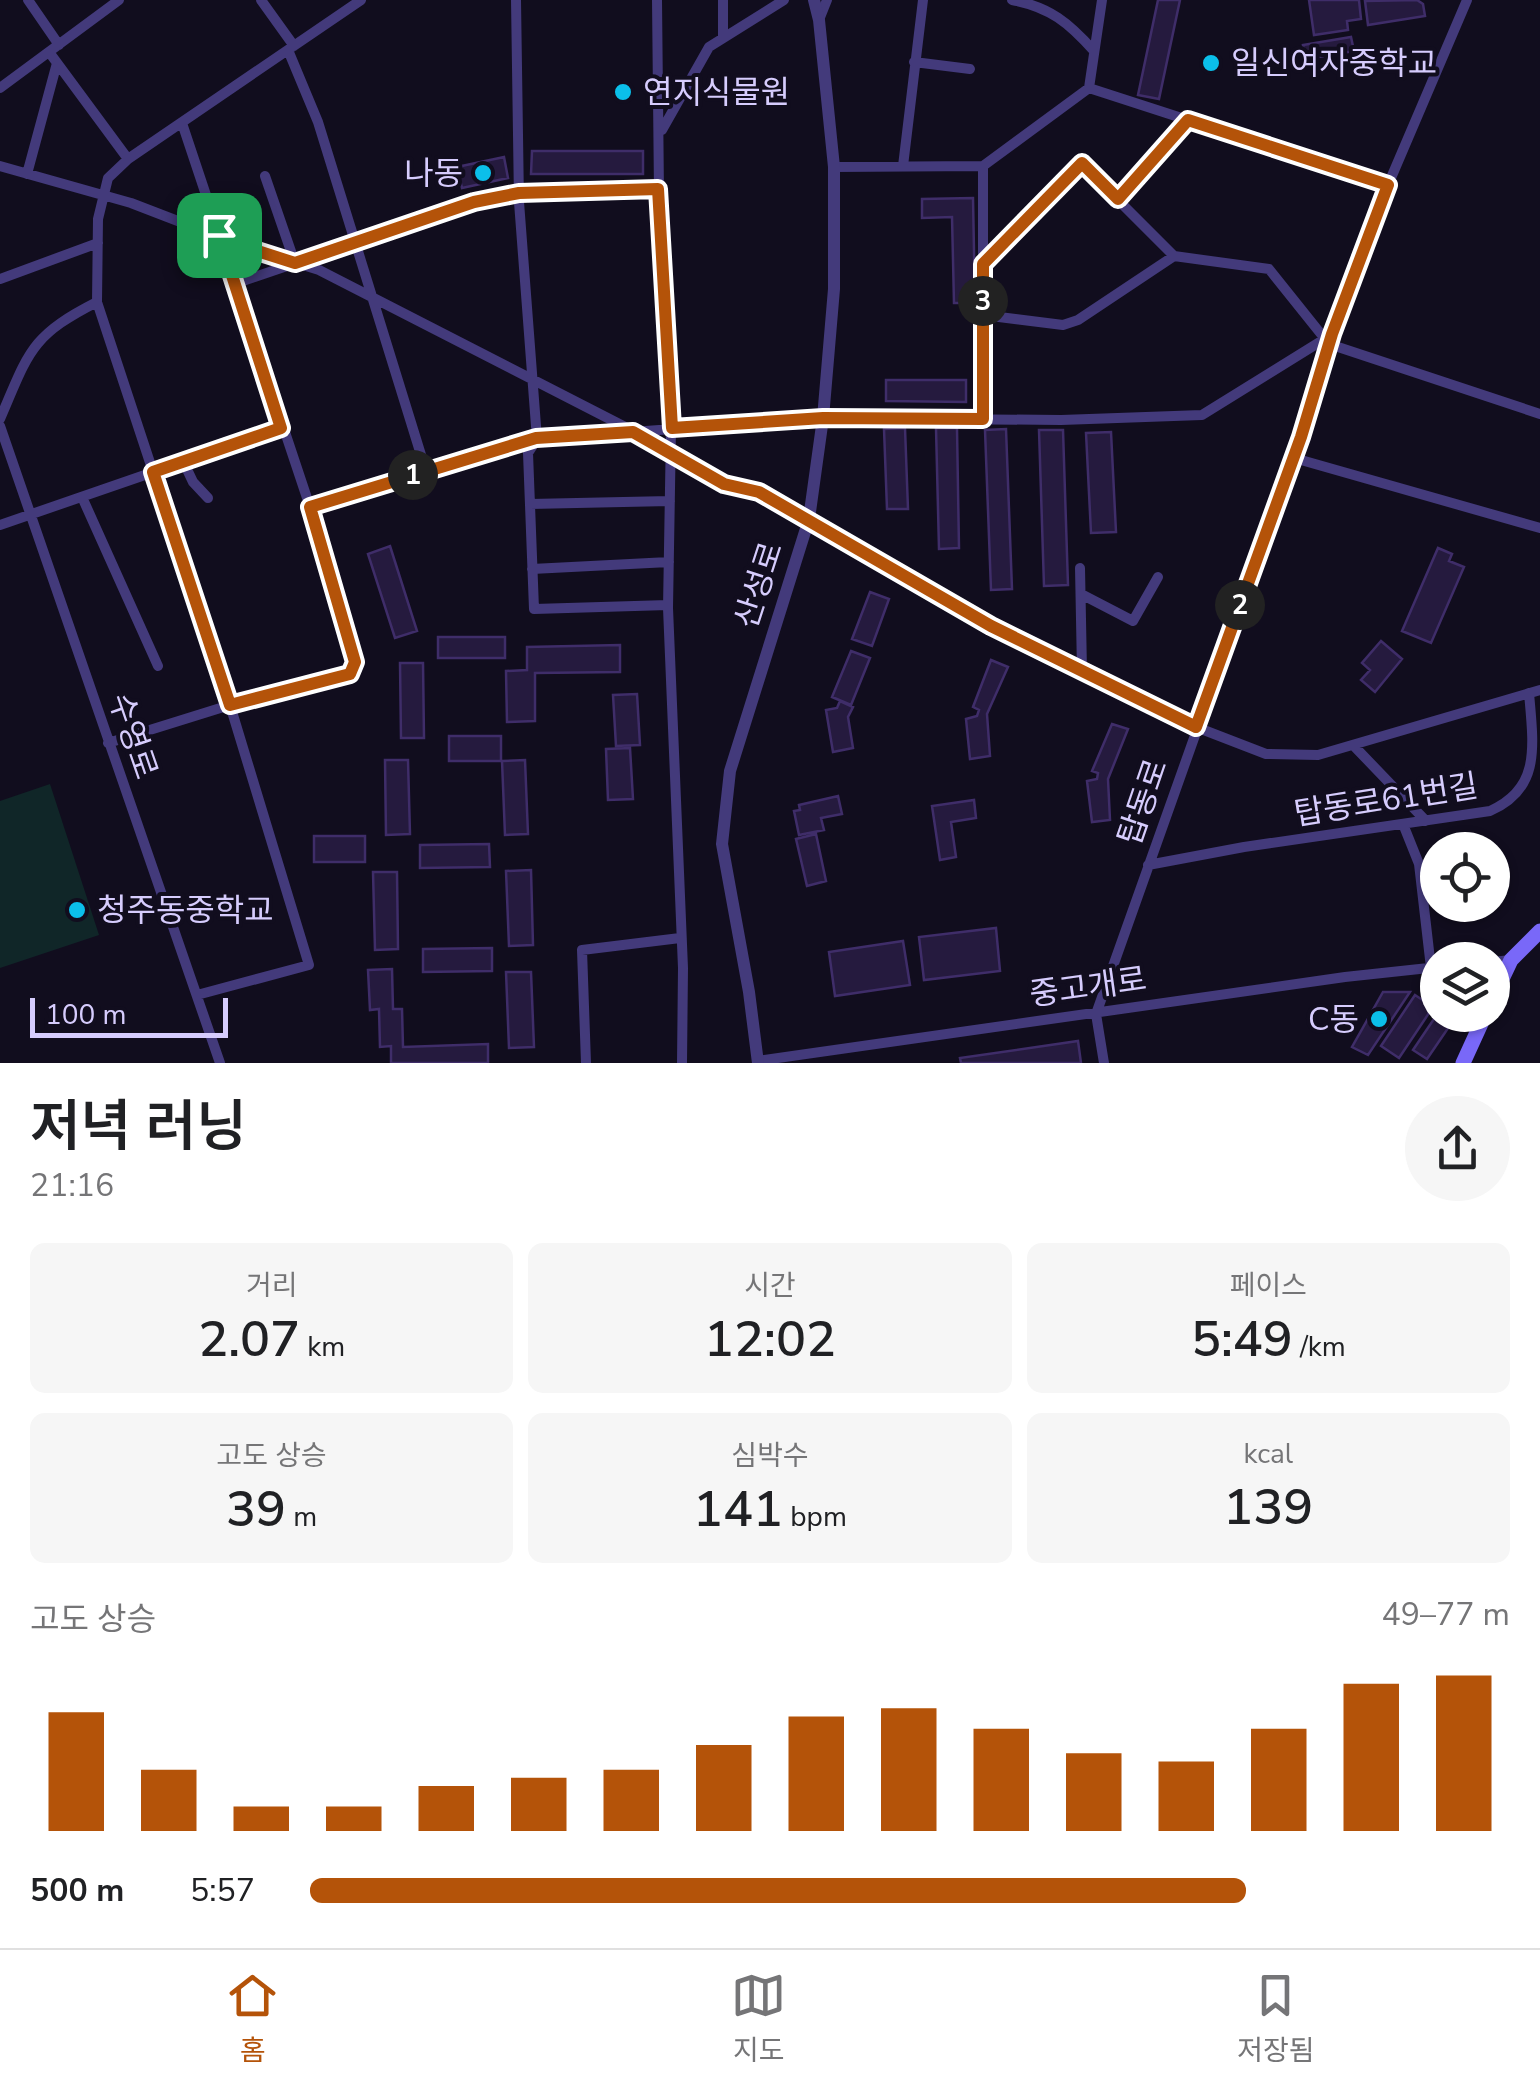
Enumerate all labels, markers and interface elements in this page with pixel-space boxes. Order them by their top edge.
place label: 일신여자중학교 [1231,42,1437,85]
marker: 일신여자중학교 [1200,52,1222,74]
place label: 연지식물원 [643,71,790,114]
marker: 연지식물원 [612,81,634,103]
place label: 나동 [404,152,463,195]
marker: 나동 [472,162,494,184]
pin [177,193,262,278]
icon: arrive [192,208,247,263]
pin: 3 [958,276,1008,326]
text: 3 [975,282,991,320]
pin: 1 [388,450,438,500]
text: 1 [405,456,421,494]
street label: 산성로 [725,536,793,634]
pin: 2 [1215,580,1265,630]
text: 2 [1232,586,1248,624]
street label: 수영로 [98,687,168,785]
street label: 탑동로 [1108,753,1178,851]
street label: 탑동로61번길 [1291,764,1481,836]
map controls [1420,832,1510,1032]
button: locate [1420,832,1510,922]
place label: 청주동중학교 [97,889,274,932]
marker: 청주동중학교 [66,899,88,921]
button: layers [1420,942,1510,1032]
street label: 중고개로 [1027,958,1149,1016]
scale bar [30,993,228,1038]
text: 100 m [45,996,127,1034]
place label: C동 [1308,998,1359,1041]
marker: C동 [1368,1008,1390,1030]
text: 저녁 러닝 [30,1089,247,1164]
button: share [1405,1096,1510,1201]
text: 21:16 [30,1164,114,1207]
text: 거리 [246,1267,297,1305]
text: 시간 [744,1267,796,1305]
text: 페이스 [1230,1267,1307,1305]
text: 2.07 [198,1305,300,1374]
text: 12:02 [704,1305,836,1374]
text: 5:49 [1191,1305,1293,1374]
text: km [300,1328,345,1366]
text: /km [1293,1328,1346,1366]
text: kcal [1244,1435,1293,1473]
text: 고도 상승 [217,1437,327,1475]
text: 심박수 [731,1437,809,1475]
text: 139 [1223,1473,1313,1542]
text: 39 [226,1475,286,1544]
text: 141 [693,1475,783,1544]
text: m [286,1498,317,1536]
text: bpm [783,1498,847,1536]
text: 49–77 m [1382,1593,1510,1636]
text: 고도 상승 [30,1598,156,1641]
text: 500 m [30,1869,124,1912]
text: 5:57 [190,1869,255,1912]
tab: 홈 [225,1968,280,2070]
tab: 지도 [731,1968,786,2070]
tab: 저장됨 [1237,1968,1315,2070]

